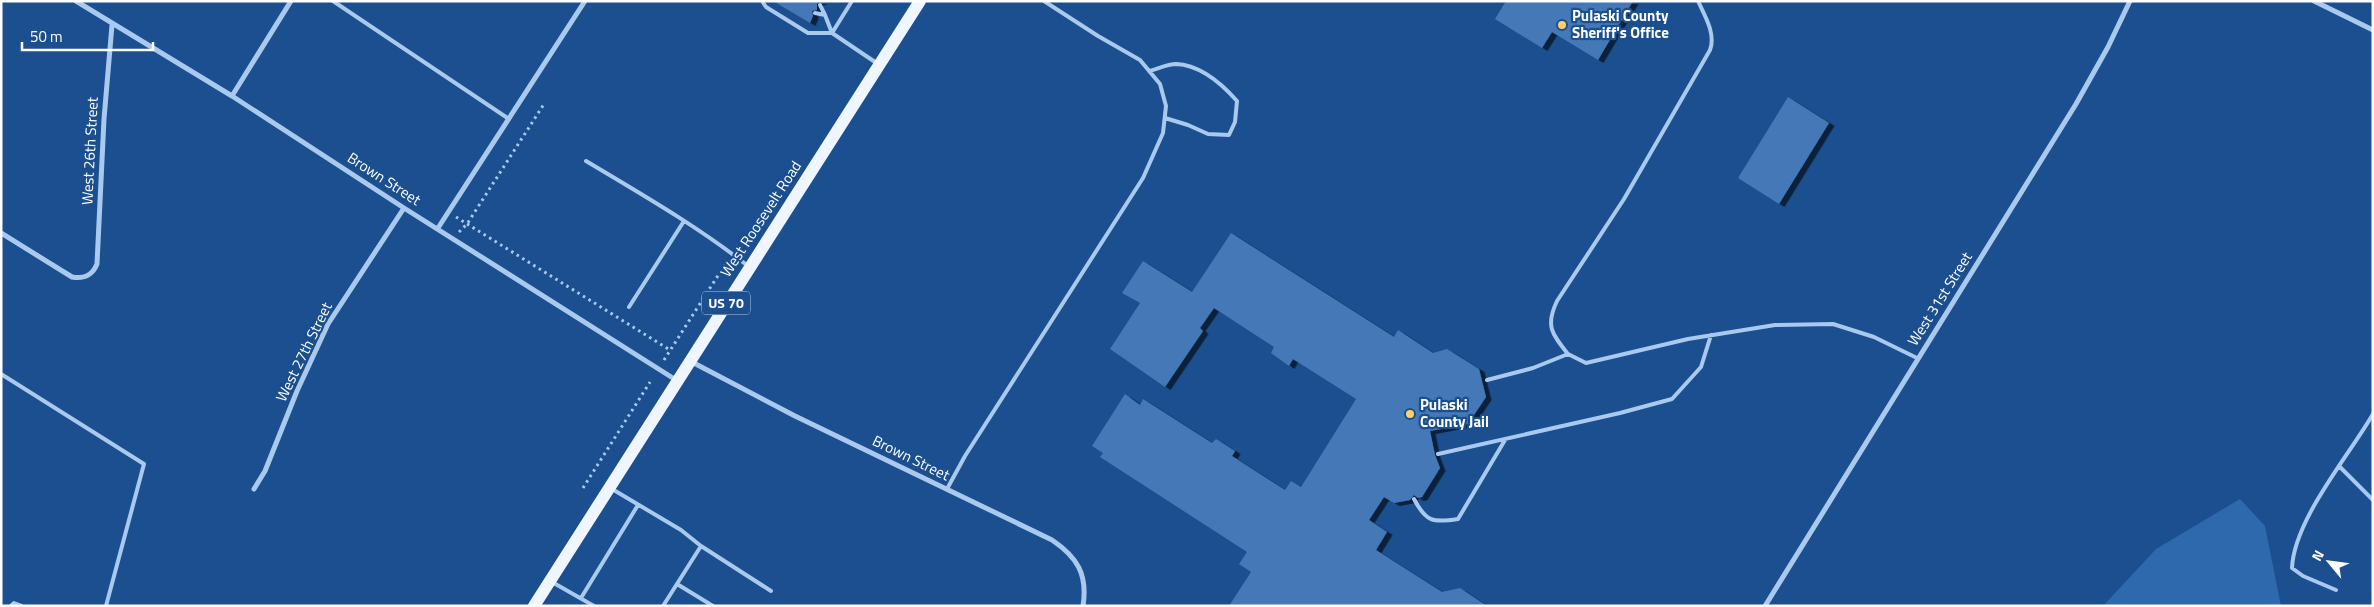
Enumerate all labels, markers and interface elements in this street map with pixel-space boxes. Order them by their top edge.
place label: Pulaski County Sheriff's Office [1572,4,1669,44]
marker: Pulaski County Sheriff's Office [1556,19,1568,31]
scale bar [22,20,154,52]
text: 50 m [30,25,63,48]
street label: West 26th Street [75,96,104,206]
street label: Brown Street [343,146,426,211]
street label: West Roosevelt Road [714,156,807,281]
street label: West 31st Street [1901,247,1978,350]
road number: US 70 [702,292,750,314]
street label: West 27th Street [269,297,338,405]
place label: Pulaski County Jail [1420,393,1489,433]
marker: Pulaski County Jail [1404,408,1416,420]
street label: Brown Street [869,429,954,487]
north arrow [2304,537,2354,587]
text: N [2306,546,2329,565]

